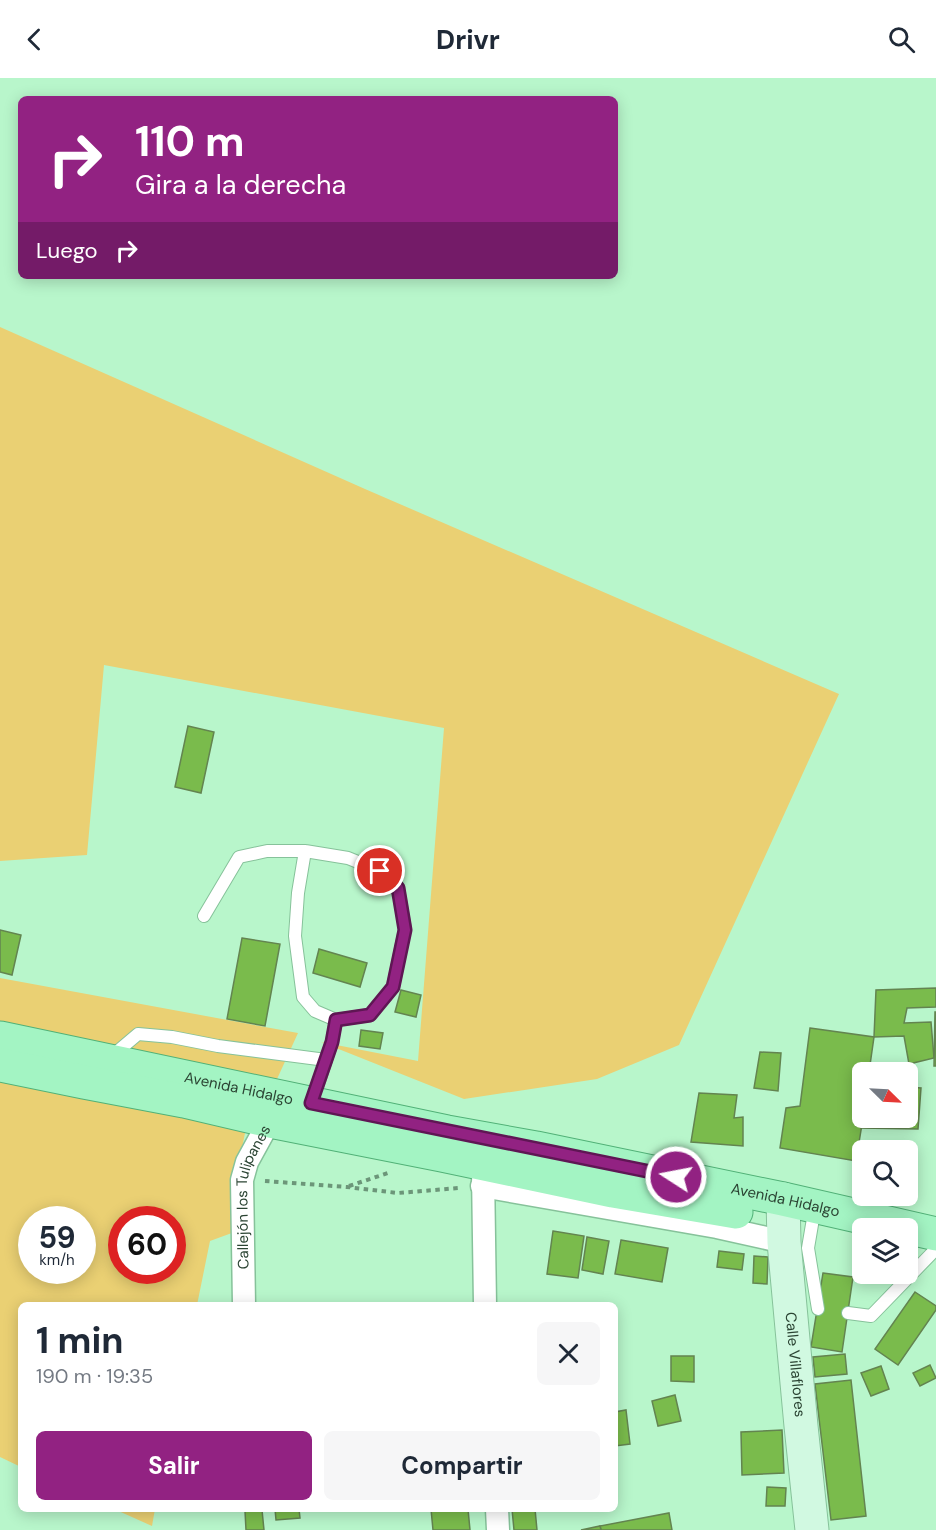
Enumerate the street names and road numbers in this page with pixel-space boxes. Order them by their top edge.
street label: Avenida Hidalgo [182,1067,295,1109]
street label: Callejón los Tulipanes [232,1122,275,1270]
street label: Avenida Hidalgo [729,1179,842,1222]
street label: Calle Villaflores [781,1311,810,1418]

